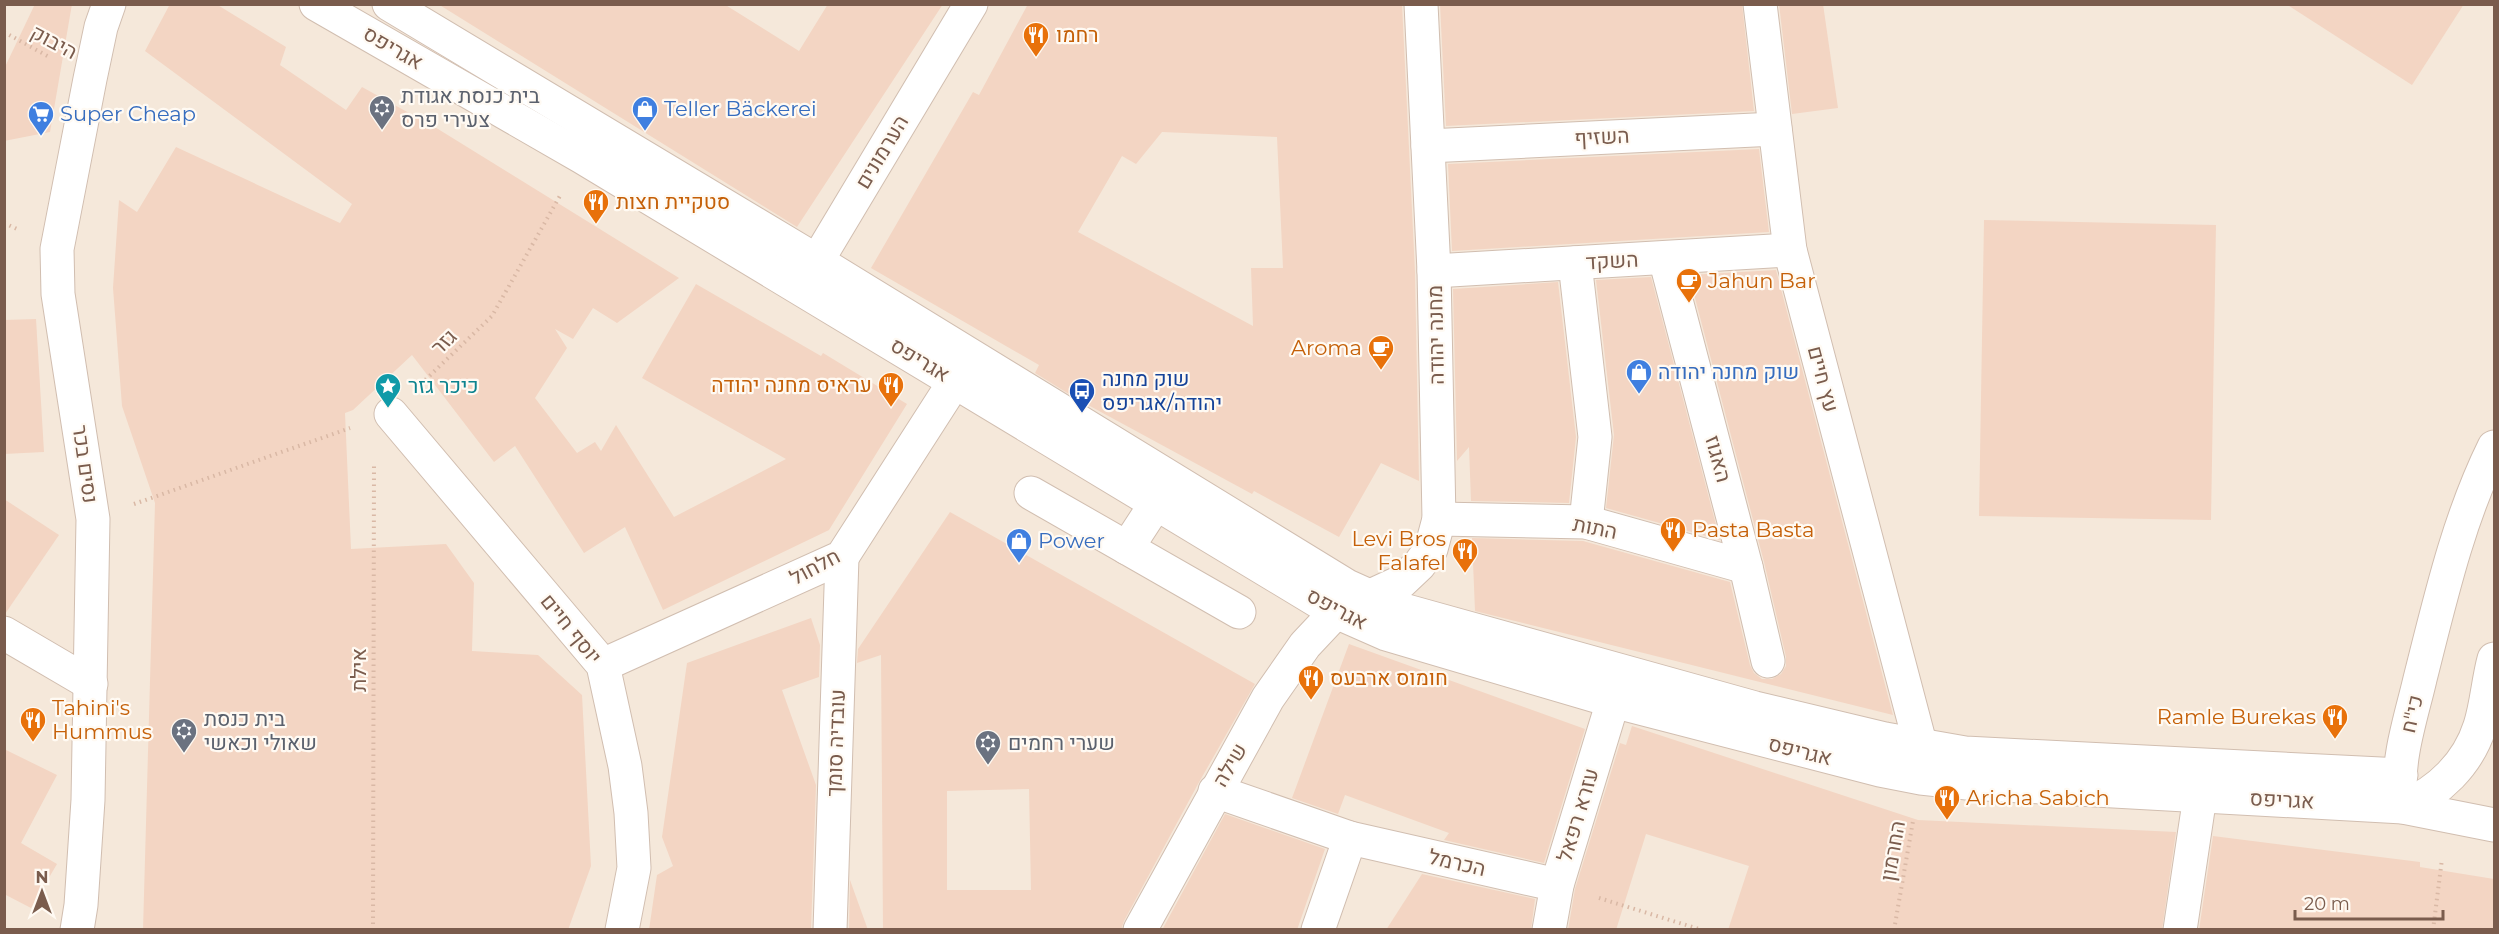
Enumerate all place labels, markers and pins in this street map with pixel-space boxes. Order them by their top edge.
restaurant icon: רחמו [1021,20,1051,58]
place label: רחמו [1056,22,1099,47]
place label: בית כנסת אגודת צעירי פרס [401,83,540,132]
synagogue icon: בית כנסת אגודת צעירי פרס [367,93,397,131]
shop icon: Teller Bäckerei [630,94,660,132]
place label: Teller Bäckerei [664,96,817,121]
supermarket icon: Super Cheap [26,99,56,137]
place label: Super Cheap [60,101,196,126]
restaurant icon: סטקיית חצות [581,187,611,225]
place label: סטקיית חצות [616,189,730,214]
cafe icon: Jahun Bar [1674,266,1704,304]
place label: Jahun Bar [1707,268,1816,293]
cafe icon: Aroma [1366,333,1396,371]
place label: Aroma [1291,335,1362,360]
shop icon: שוק מחנה יהודה [1624,357,1654,395]
place label: שוק מחנה יהודה [1658,359,1799,384]
place label: שוק מחנה יהודה/אגריפס [1102,366,1222,415]
restaurant icon: עראיס מחנה יהודה [876,370,906,408]
place icon: כיכר גזר [373,371,403,409]
place label: עראיס מחנה יהודה [711,372,872,397]
place label: כיכר גזר [408,373,479,398]
bus stop icon: שוק מחנה יהודה/אגריפס [1067,376,1097,414]
restaurant icon: Pasta Basta [1658,515,1688,553]
place label: Pasta Basta [1692,517,1814,542]
shop icon: Power [1004,526,1034,564]
place label: Levi Bros Falafel [1351,526,1446,575]
place label: Power [1038,528,1105,553]
restaurant icon: Levi Bros Falafel [1450,536,1480,574]
restaurant icon: חומוס ארבעס [1296,663,1326,701]
place label: חומוס ארבעס [1330,665,1448,690]
place label: Tahini's Hummus [52,695,152,744]
restaurant icon: Ramle Burekas [2320,702,2350,740]
place label: Ramle Burekas [2157,704,2316,729]
restaurant icon: Tahini's Hummus [18,705,48,743]
place label: בית כנסת שאולי וכאשי [204,706,317,755]
synagogue icon: בית כנסת שאולי וכאשי [169,716,199,754]
synagogue icon: שערי רחמים [973,728,1003,766]
place label: שערי רחמים [1008,730,1115,755]
restaurant icon: Aricha Sabich [1932,783,1962,821]
place label: Aricha Sabich [1966,785,2110,810]

